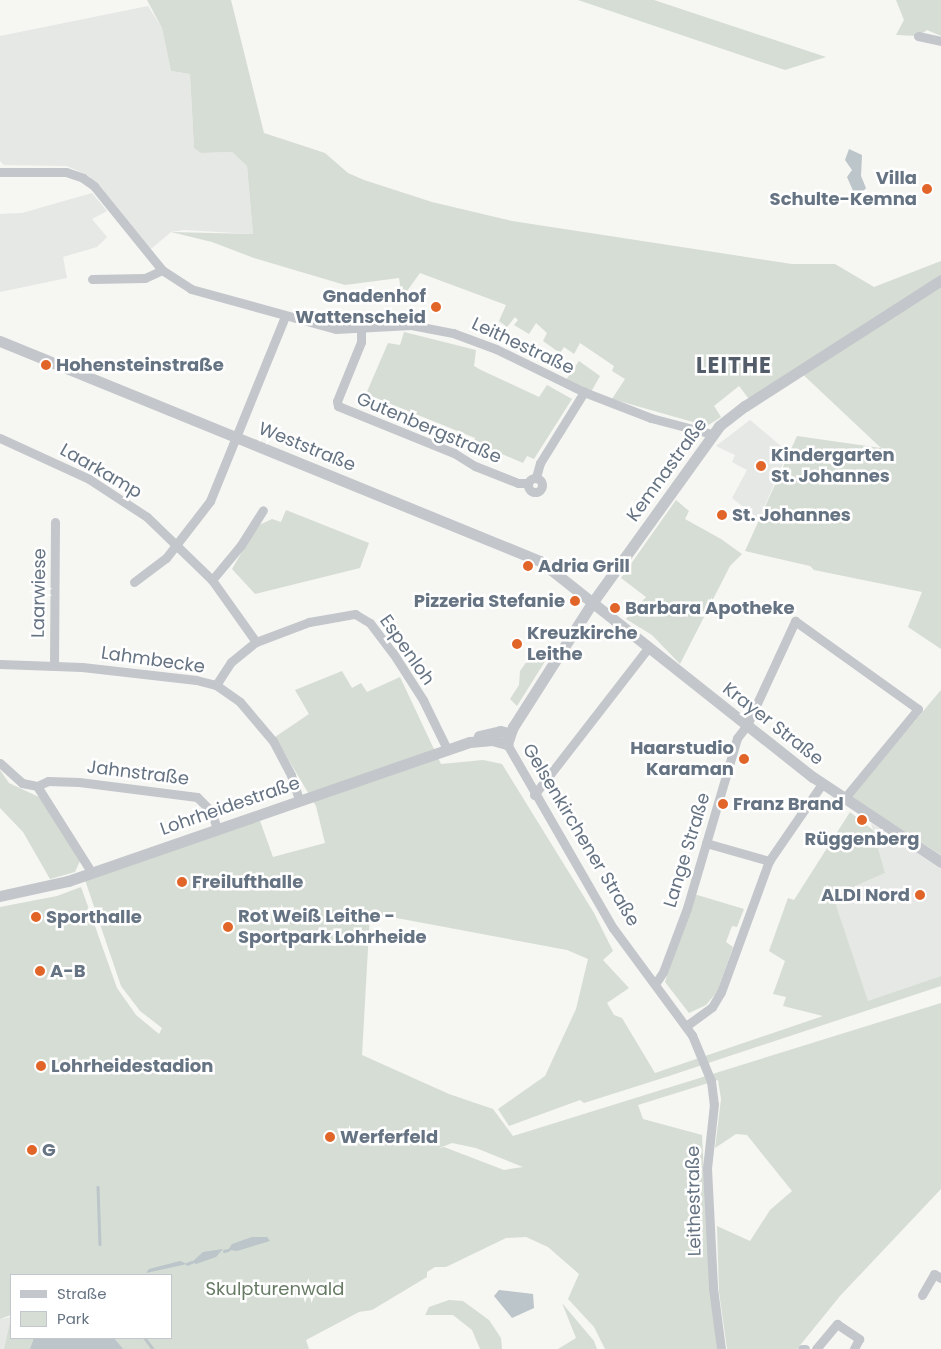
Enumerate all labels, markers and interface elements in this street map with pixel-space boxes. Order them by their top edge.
place label: Villa Schulte-Kemna [770,168,917,210]
marker: Villa Schulte-Kemna [921,183,933,195]
place label: Gnadenhof Wattenscheid [295,286,426,328]
marker: Gnadenhof Wattenscheid [430,301,442,313]
street label: Leithestraße [468,313,578,379]
district label: LEITHE [695,353,773,379]
place label: Hohensteinstraße [56,354,224,376]
marker: Hohensteinstraße [40,359,52,371]
street label: Gutenbergstraße [353,388,505,468]
street label: Kemnastraße [622,414,712,526]
street label: Weststraße [255,418,359,476]
street label: Laarkamp [56,439,146,503]
place label: Kindergarten St. Johannes [771,445,895,488]
marker: Kindergarten St. Johannes [755,460,767,472]
place label: St. Johannes [732,504,851,526]
marker: St. Johannes [716,509,728,521]
street label: Laarwiese [27,548,51,638]
place label: Adria Grill [538,555,630,577]
marker: Adria Grill [522,560,534,572]
place label: Pizzeria Stefanie [414,590,565,612]
marker: Pizzeria Stefanie [569,595,581,607]
place label: Barbara Apotheke [625,597,795,619]
marker: Barbara Apotheke [609,602,621,614]
street label: Espenloh [375,611,439,689]
place label: Kreuzkirche Leithe [527,623,638,666]
marker: Kreuzkirche Leithe [511,638,523,650]
street label: Lahmbecke [100,642,206,678]
street label: Krayer Straße [718,678,828,770]
place label: Haarstudio Karaman [630,738,734,781]
street label: Gelsenkirchener Straße [518,740,644,930]
marker: Haarstudio Karaman [738,753,750,765]
street label: Jahnstraße [86,756,190,790]
street label: Lohrheidestraße [157,772,303,840]
street label: Lange Straße [659,790,715,910]
place label: Franz Brand [733,793,844,815]
marker: Franz Brand [717,798,729,810]
marker: Rüggenberg [856,814,868,826]
place label: Rüggenberg [805,828,919,850]
place label: Freilufthalle [192,871,303,893]
marker: Freilufthalle [176,876,188,888]
place label: ALDI Nord [821,884,910,906]
marker: ALDI Nord [914,889,926,901]
place label: Sporthalle [46,906,142,928]
place label: Rot Weiß Leithe - Sportpark Lohrheide [238,906,427,949]
marker: Sporthalle [30,911,42,923]
marker: Rot Weiß Leithe - Sportpark Lohrheide [222,921,234,933]
place label: A-B [50,960,86,982]
marker: A-B [34,965,46,977]
place label: Lohrheidestadion [51,1055,213,1077]
marker: Lohrheidestadion [35,1060,47,1072]
place label: Werferfeld [340,1126,438,1148]
marker: Werferfeld [324,1131,336,1143]
place label: G [42,1139,56,1161]
marker: G [26,1144,38,1156]
street label: Leithestraße [682,1145,706,1257]
legend [10,1274,172,1339]
park label: Skulpturenwald [206,1278,344,1300]
text: Straße [57,1283,107,1304]
text: Park [57,1308,89,1329]

